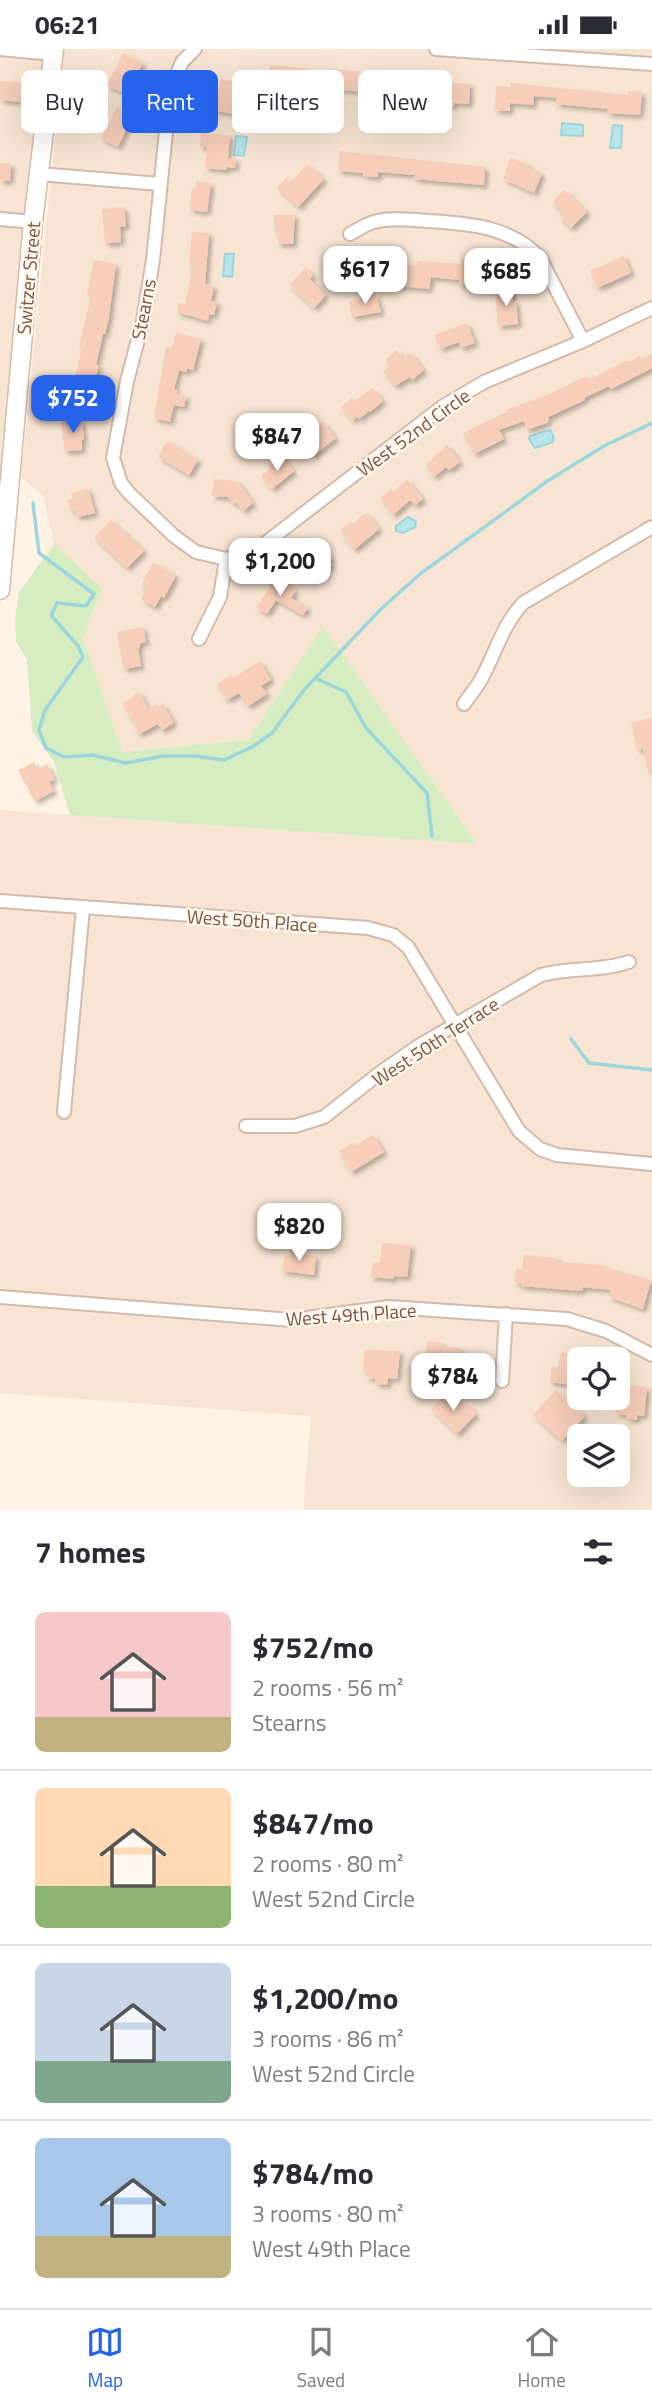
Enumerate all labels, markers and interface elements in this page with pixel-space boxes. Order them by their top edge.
text: 06:21 [35,5,100,44]
chip: Buy [21,70,108,133]
chip: Rent [122,70,218,133]
chip: Filters [232,70,344,133]
chip: New [358,70,452,133]
street label: Switzer Street [9,220,47,336]
pin: $617 [324,247,406,306]
pin: $685 [465,249,547,308]
text: $617 [339,251,391,286]
text: $685 [480,253,532,288]
street label: Stearns [123,276,163,342]
pin: $752 [32,375,114,435]
text: $752 [47,380,99,415]
street label: West 52nd Circle [350,381,476,483]
pin: $847 [236,413,318,473]
text: $847 [251,418,303,453]
pin: $1,200 [223,539,337,598]
text: $1,200 [245,543,315,578]
street label: West 50th Place [186,901,318,939]
street label: West 50th Terrace [366,989,504,1093]
pin: $820 [258,1203,340,1263]
text: $820 [273,1208,325,1243]
street label: West 49th Place [285,1295,417,1333]
map controls [567,1347,630,1487]
button: locate [567,1347,630,1410]
pin: $784 [412,1353,494,1413]
text: $784 [427,1358,479,1393]
button: layers [567,1424,630,1487]
text: 7 homes [35,1529,146,1575]
icon: filters [579,1533,617,1571]
text: $752/mo [252,1624,374,1670]
icon: home [91,1640,175,1724]
text: 2 rooms · 56 m² [252,1670,403,1705]
text: Stearns [252,1705,326,1740]
text: $847/mo [252,1800,374,1846]
icon: home [91,1816,175,1900]
text: 2 rooms · 80 m² [252,1846,403,1881]
text: West 52nd Circle [252,1881,415,1916]
text: $1,200/mo [252,1975,398,2021]
icon: home [91,1991,175,2075]
text: 3 rooms · 86 m² [252,2021,403,2056]
text: West 52nd Circle [252,2056,415,2091]
text: $784/mo [252,2150,374,2196]
icon: home [91,2166,175,2250]
text: 3 rooms · 80 m² [252,2196,403,2231]
text: West 49th Place [252,2231,411,2266]
tab: Map [86,2323,124,2394]
tab: Saved [297,2323,345,2394]
tab: Home [518,2323,566,2394]

